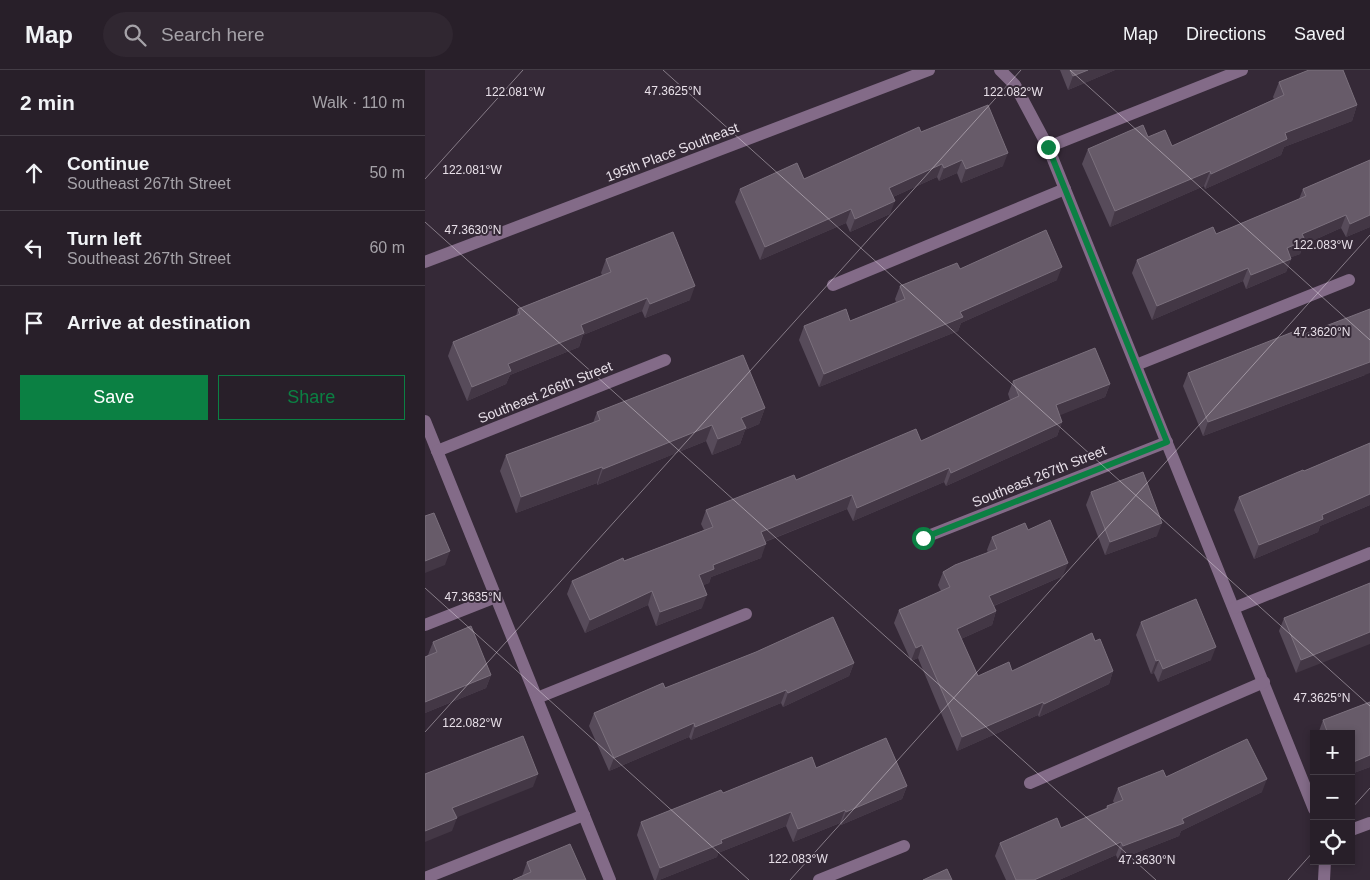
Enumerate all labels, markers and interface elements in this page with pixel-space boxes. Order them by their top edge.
search box [103,12,453,57]
text: Map [25,21,73,48]
icon: search [121,21,149,49]
text: Search here [161,24,265,45]
text: Map [1123,24,1158,44]
text: Directions [1186,24,1266,44]
text: Saved [1294,24,1345,44]
text: 47.3625°N [645,84,701,98]
text: 122.081°W [485,85,545,99]
text: 122.082°W [983,85,1043,99]
text: 2 min [20,91,75,114]
text: Walk · 110 m [313,94,405,111]
street label: 195th Place Southeast [603,119,741,185]
route end [1037,136,1060,159]
text: Continue [67,153,149,174]
icon: ahead [20,159,48,187]
text: 122.081°W [442,163,502,177]
text: 50 m [369,164,405,181]
text: Southeast 267th Street [67,175,231,192]
text: 47.3630°N [445,223,501,237]
text: Turn left [67,228,142,249]
icon: left [20,234,48,262]
text: 122.083°W [1293,238,1353,252]
text: 60 m [369,239,405,256]
text: Southeast 267th Street [67,250,231,267]
icon: arrive [20,309,48,337]
text: Arrive at destination [67,312,251,333]
text: 47.3620°N [1294,325,1350,339]
street label: Southeast 266th Street [476,358,614,426]
button: Save [20,375,208,420]
button: Share [218,375,405,420]
street label: Southeast 267th Street [970,442,1108,510]
route start [912,527,935,550]
text: 47.3635°N [445,590,501,604]
text: 47.3625°N [1294,691,1350,705]
text: 122.082°W [442,716,502,730]
map controls [1310,730,1355,865]
button: + [1310,730,1355,775]
button: − [1310,775,1355,820]
button: locate [1310,820,1355,865]
text: 122.083°W [768,852,828,866]
text: 47.3630°N [1119,853,1175,867]

